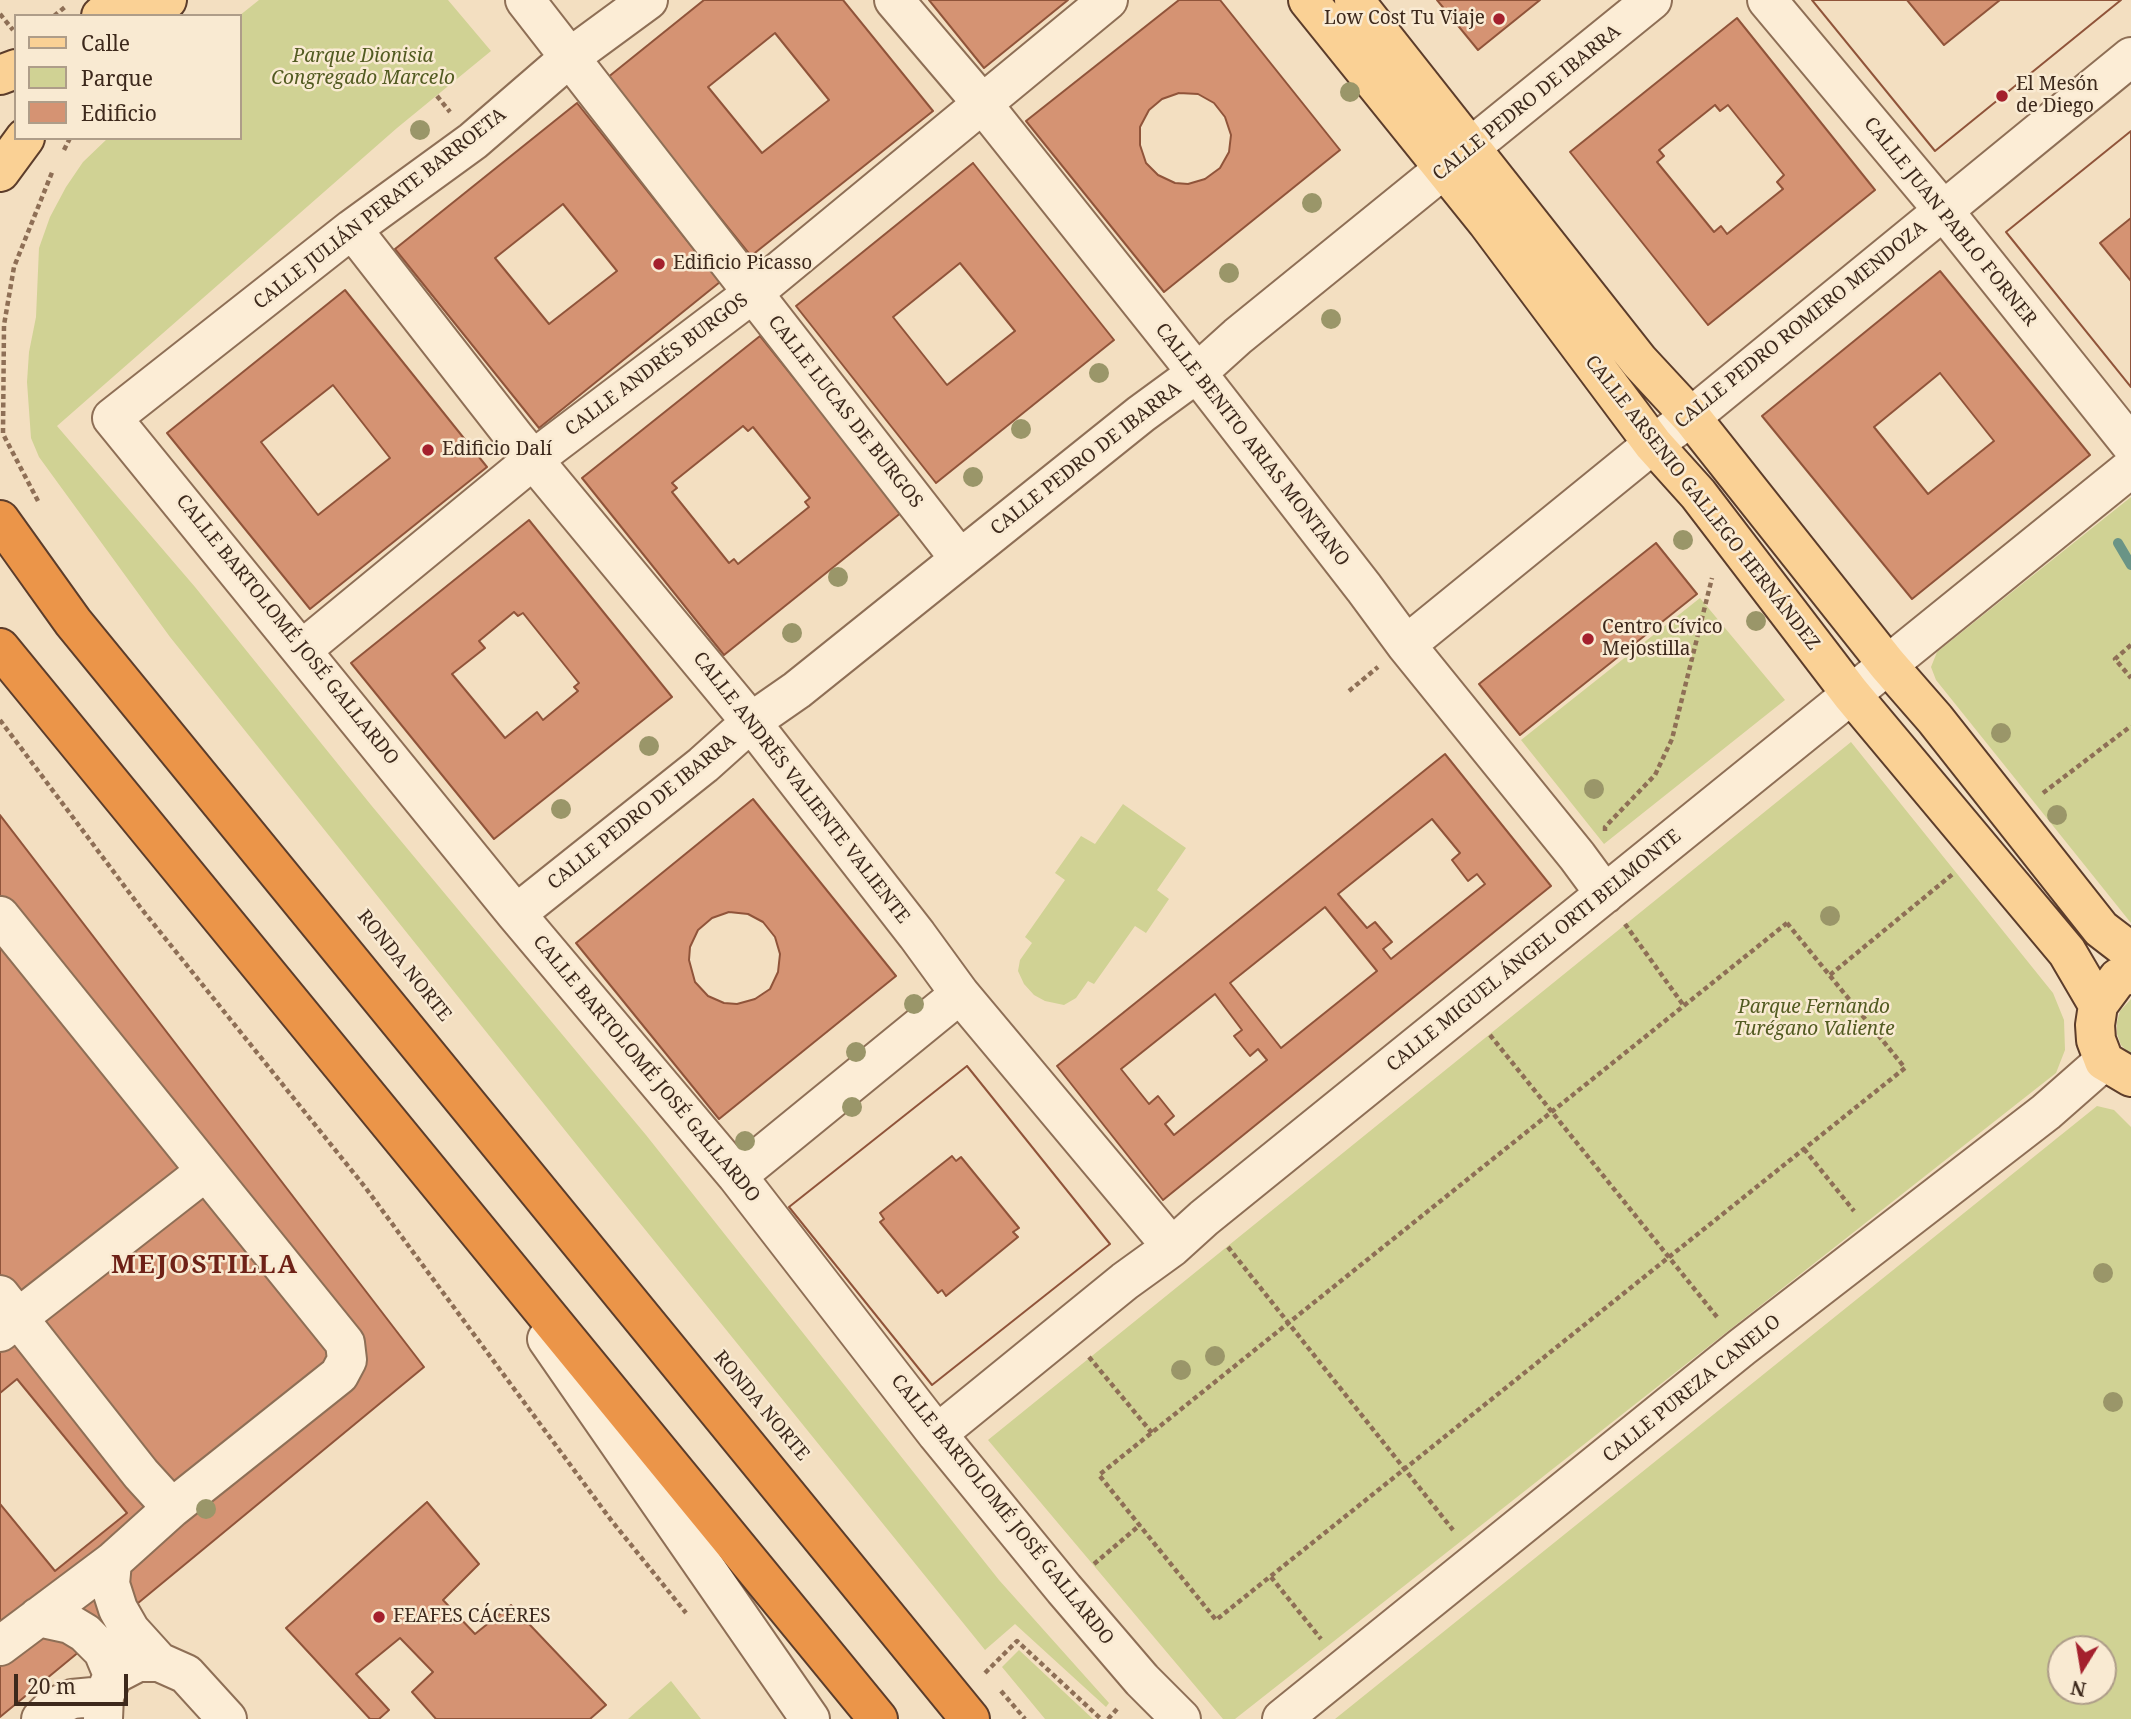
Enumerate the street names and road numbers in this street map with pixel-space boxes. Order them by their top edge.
street label: CALLE PEDRO DE IBARRA [1428,20,1626,186]
street label: CALLE JULIÁN PERATE BARROETA [249,103,511,315]
street label: CALLE JUAN PABLO FORNER [1859,113,2041,331]
street label: CALLE PEDRO ROMERO MENDOZA [1670,216,1932,434]
street label: CALLE ANDRÉS BURGOS [561,289,753,441]
street label: CALLE LUCAS DE BURGOS [763,311,927,513]
street label: CALLE BENITO ARIAS MONTANO [1150,319,1354,571]
street label: CALLE ARSENIO GALLEGO HERNÁNDEZ [1580,351,1824,655]
street label: CALLE PEDRO DE IBARRA [986,378,1186,540]
street label: CALLE BARTOLOMÉ JOSÉ GALLARDO [171,490,403,770]
street label: CALLE ANDRÉS VALIENTE VALIENTE [688,648,914,928]
street label: CALLE PEDRO DE IBARRA [543,729,741,895]
street label: CALLE MIGUEL ÁNGEL ORTI BELMONTE [1382,825,1686,1077]
street label: RONDA NORTE [352,906,456,1026]
street label: CALLE BARTOLOMÉ JOSÉ GALLARDO [528,931,764,1207]
street label: CALLE PUREZA CANELO [1599,1310,1785,1468]
street label: RONDA NORTE [708,1346,814,1466]
street label: CALLE BARTOLOMÉ JOSÉ GALLARDO [886,1370,1118,1650]

